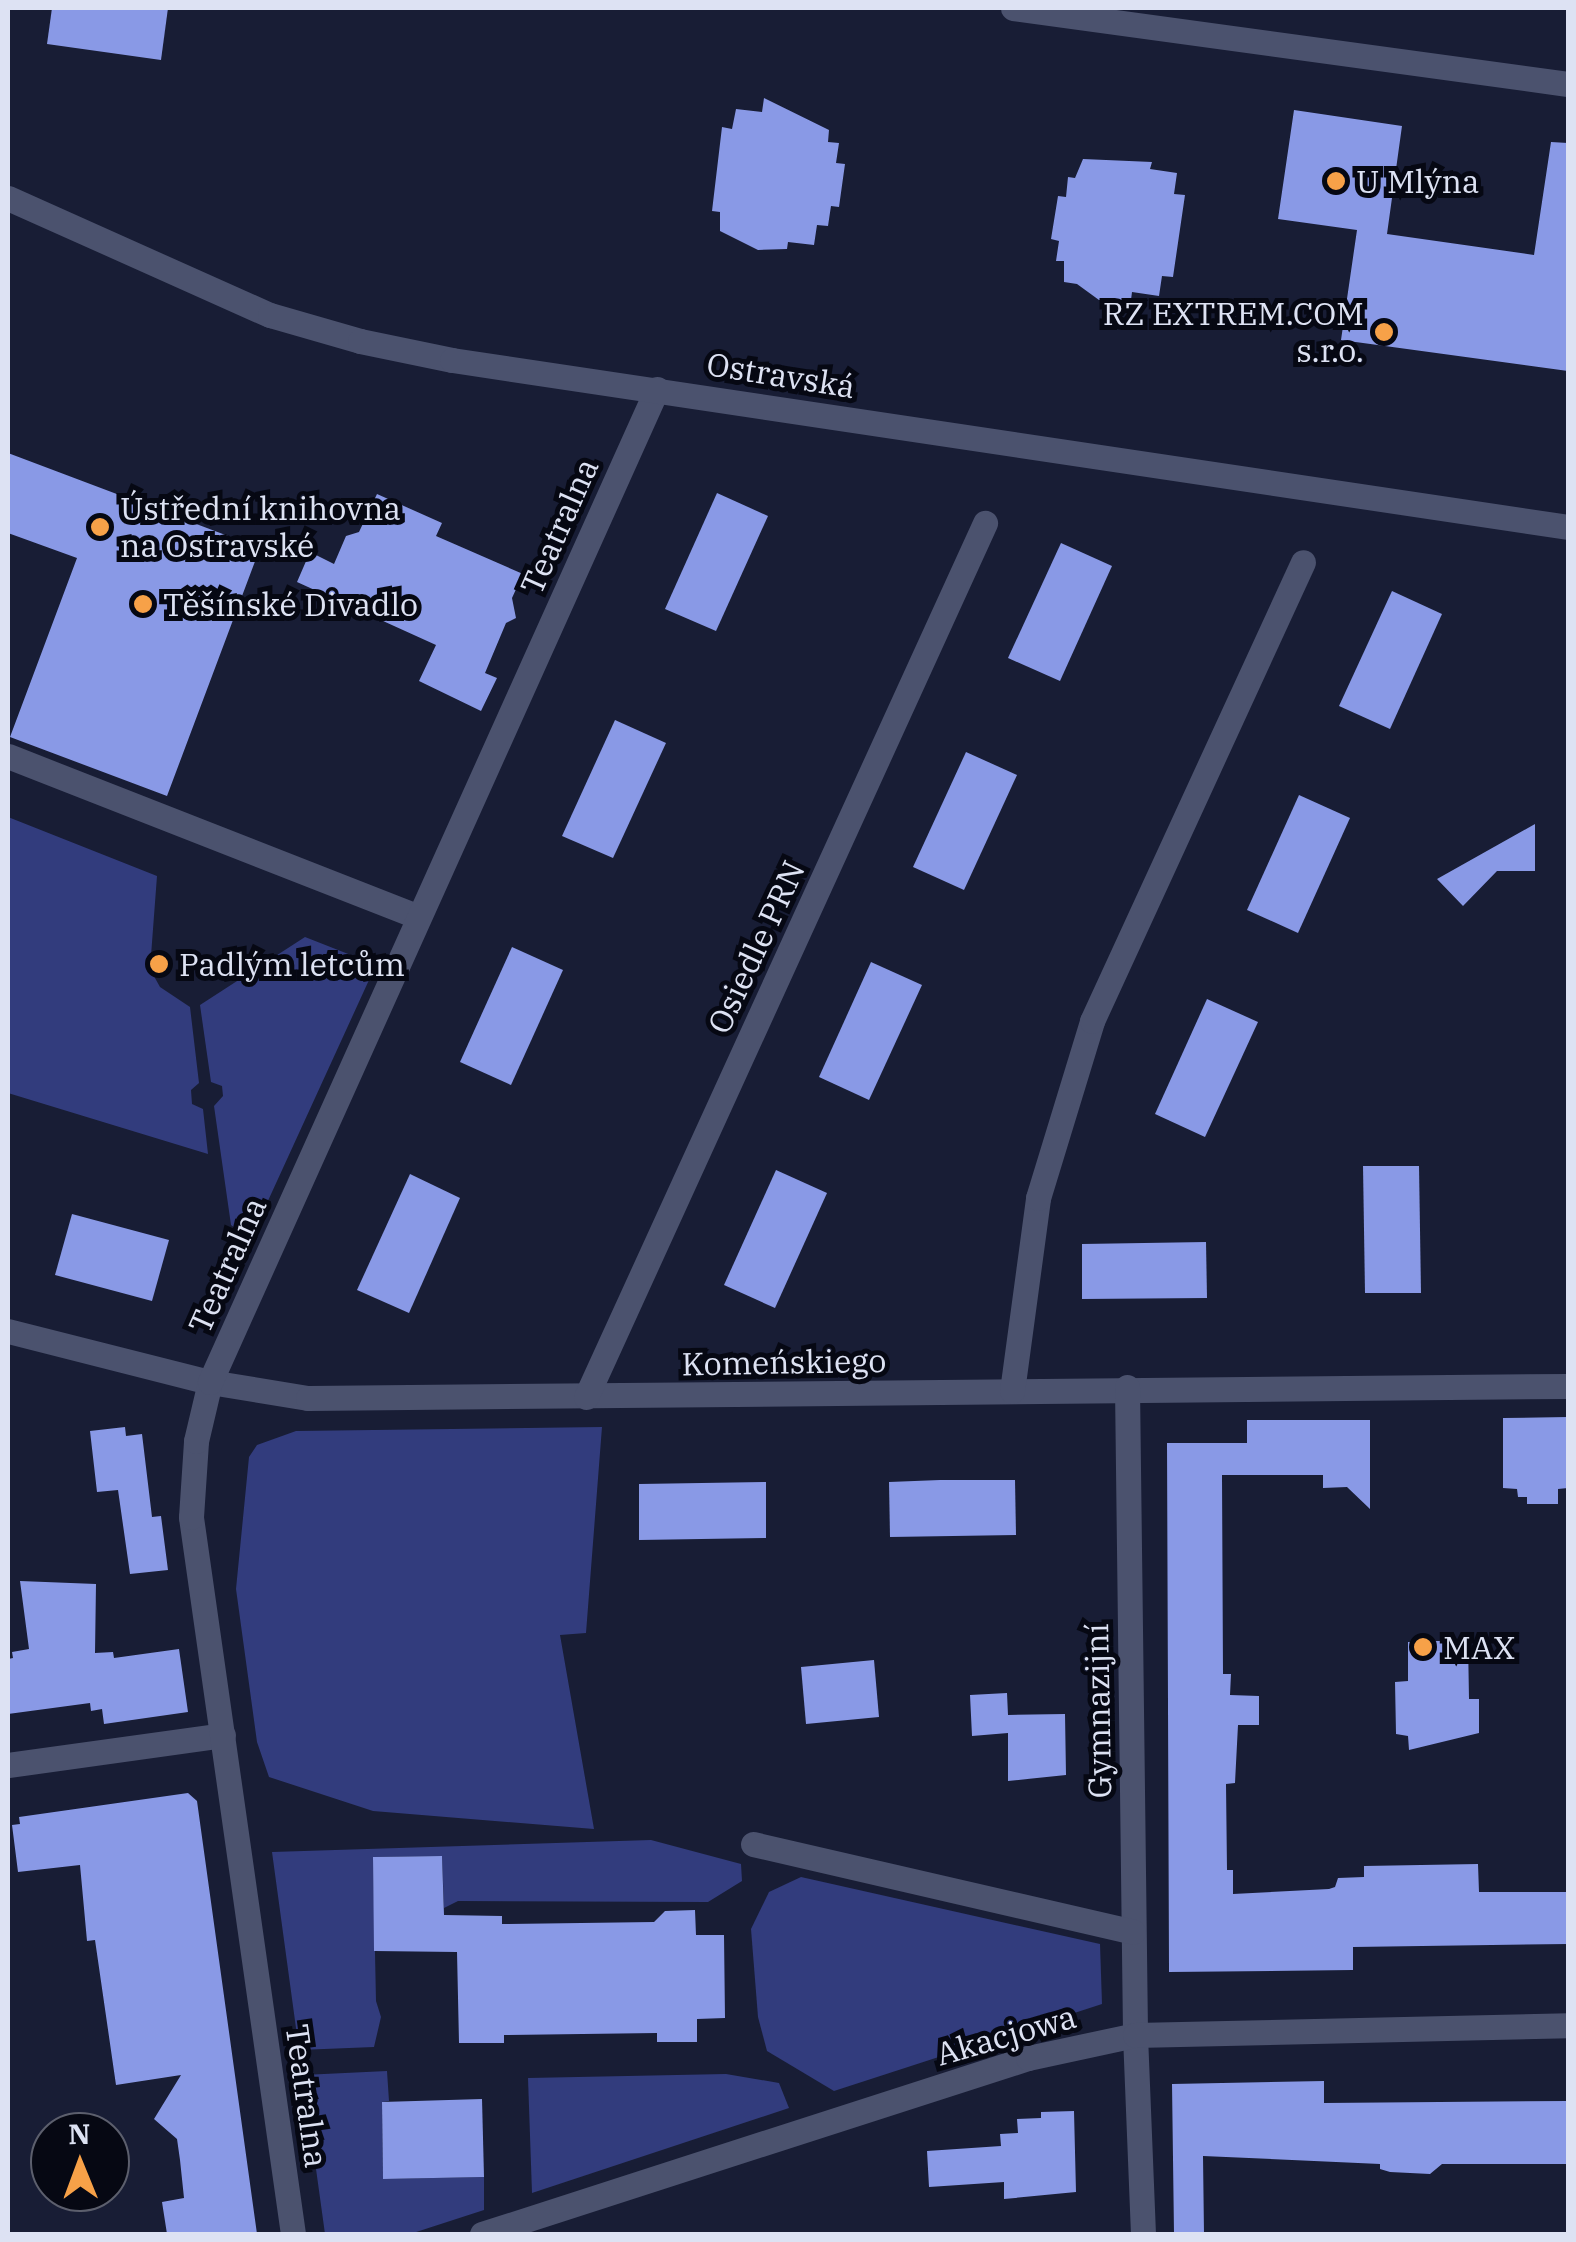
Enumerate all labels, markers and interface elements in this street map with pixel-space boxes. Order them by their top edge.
place label: U Mlýna [1356,162,1479,200]
marker: U Mlýna [1325,170,1347,192]
place label: RZ EXTREM.COM s.r.o. [1103,295,1364,370]
marker: RZ EXTREM.COM s.r.o. [1373,321,1395,343]
street label: Ostravská [704,344,858,406]
street label: Teatralna [512,452,606,600]
place label: Ústřední knihovna na Ostravské [120,490,401,565]
marker: Ústřední knihovna na Ostravské [89,516,111,538]
place label: Těšínské Divadlo [163,585,418,623]
marker: Těšínské Divadlo [132,593,154,615]
street label: Osiedle PRN [699,855,813,1039]
place label: Padlým letcům [179,945,405,983]
marker: Padlým letcům [148,953,170,975]
street label: Teatralna [180,1191,274,1339]
street label: Komeńskiego [681,1341,887,1383]
street label: Gymnazijní [1077,1623,1119,1799]
place label: MAX [1443,1628,1515,1666]
marker: MAX [1412,1636,1434,1658]
street label: Akacjowa [932,1997,1080,2073]
street label: Teatralna [278,2022,336,2170]
north arrow [30,2112,130,2212]
text: N [68,2115,91,2152]

